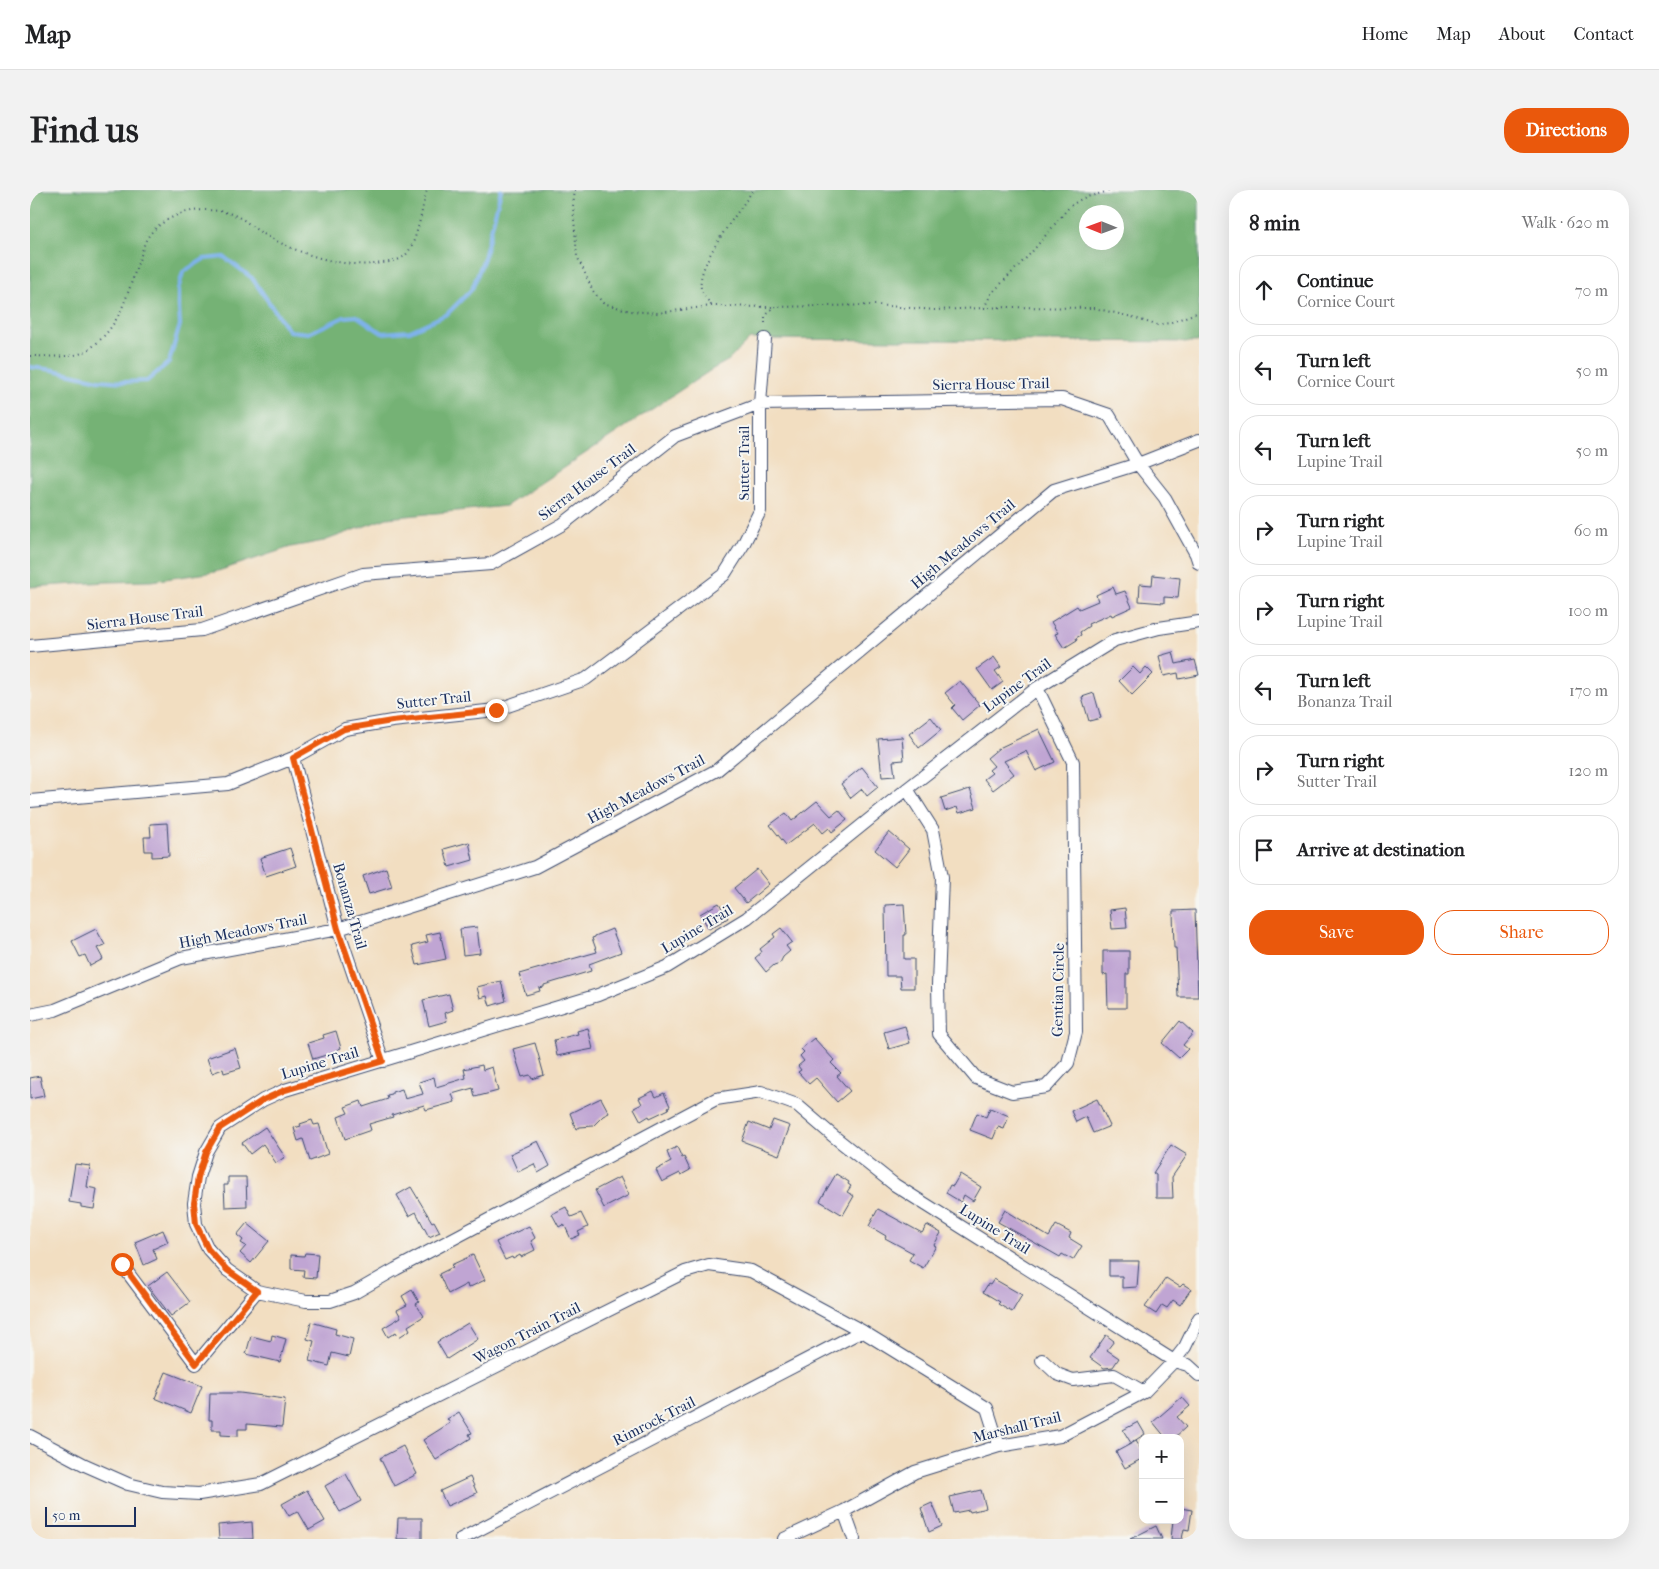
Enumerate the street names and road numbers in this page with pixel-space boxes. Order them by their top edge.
street label: Sierra House Trail [932,374,1050,394]
street label: Sutter Trail [735,426,753,500]
street label: Sierra House Trail [535,440,639,524]
street label: High Meadows Trail [907,495,1019,593]
street label: Sierra House Trail [86,602,204,634]
street label: Lupine Trail [979,654,1055,716]
street label: Sutter Trail [396,687,472,713]
street label: High Meadows Trail [584,750,708,828]
street label: Bonanza Trail [329,861,371,951]
street label: Lupine Trail [658,901,736,957]
street label: High Meadows Trail [177,910,309,952]
street label: Gentian Circle [1048,942,1068,1037]
street label: Lupine Trail [279,1043,361,1083]
street label: Lupine Trail [956,1200,1034,1258]
street label: Wagon Train Trail [470,1298,584,1368]
street label: Rimrock Trail [610,1393,698,1449]
street label: Marshall Trail [971,1407,1063,1447]

